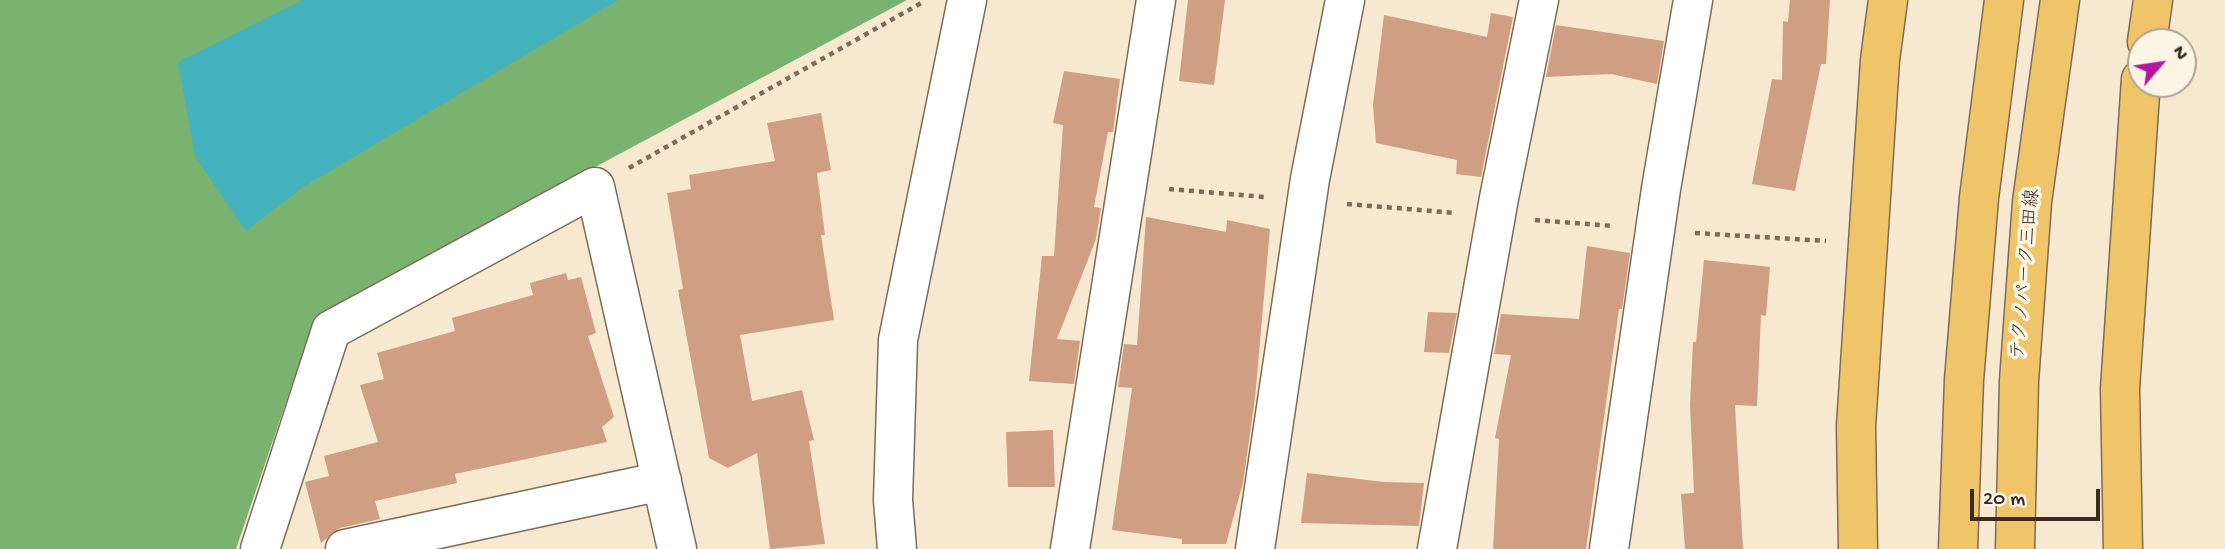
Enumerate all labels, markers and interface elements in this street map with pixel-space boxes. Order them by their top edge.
north arrow [2127,28,2197,98]
text: N [2166,43,2192,65]
street label: テクノパーク三田線 [2008,188,2046,360]
scale bar [1973,476,2102,520]
text: 20 m [1983,488,2025,513]

